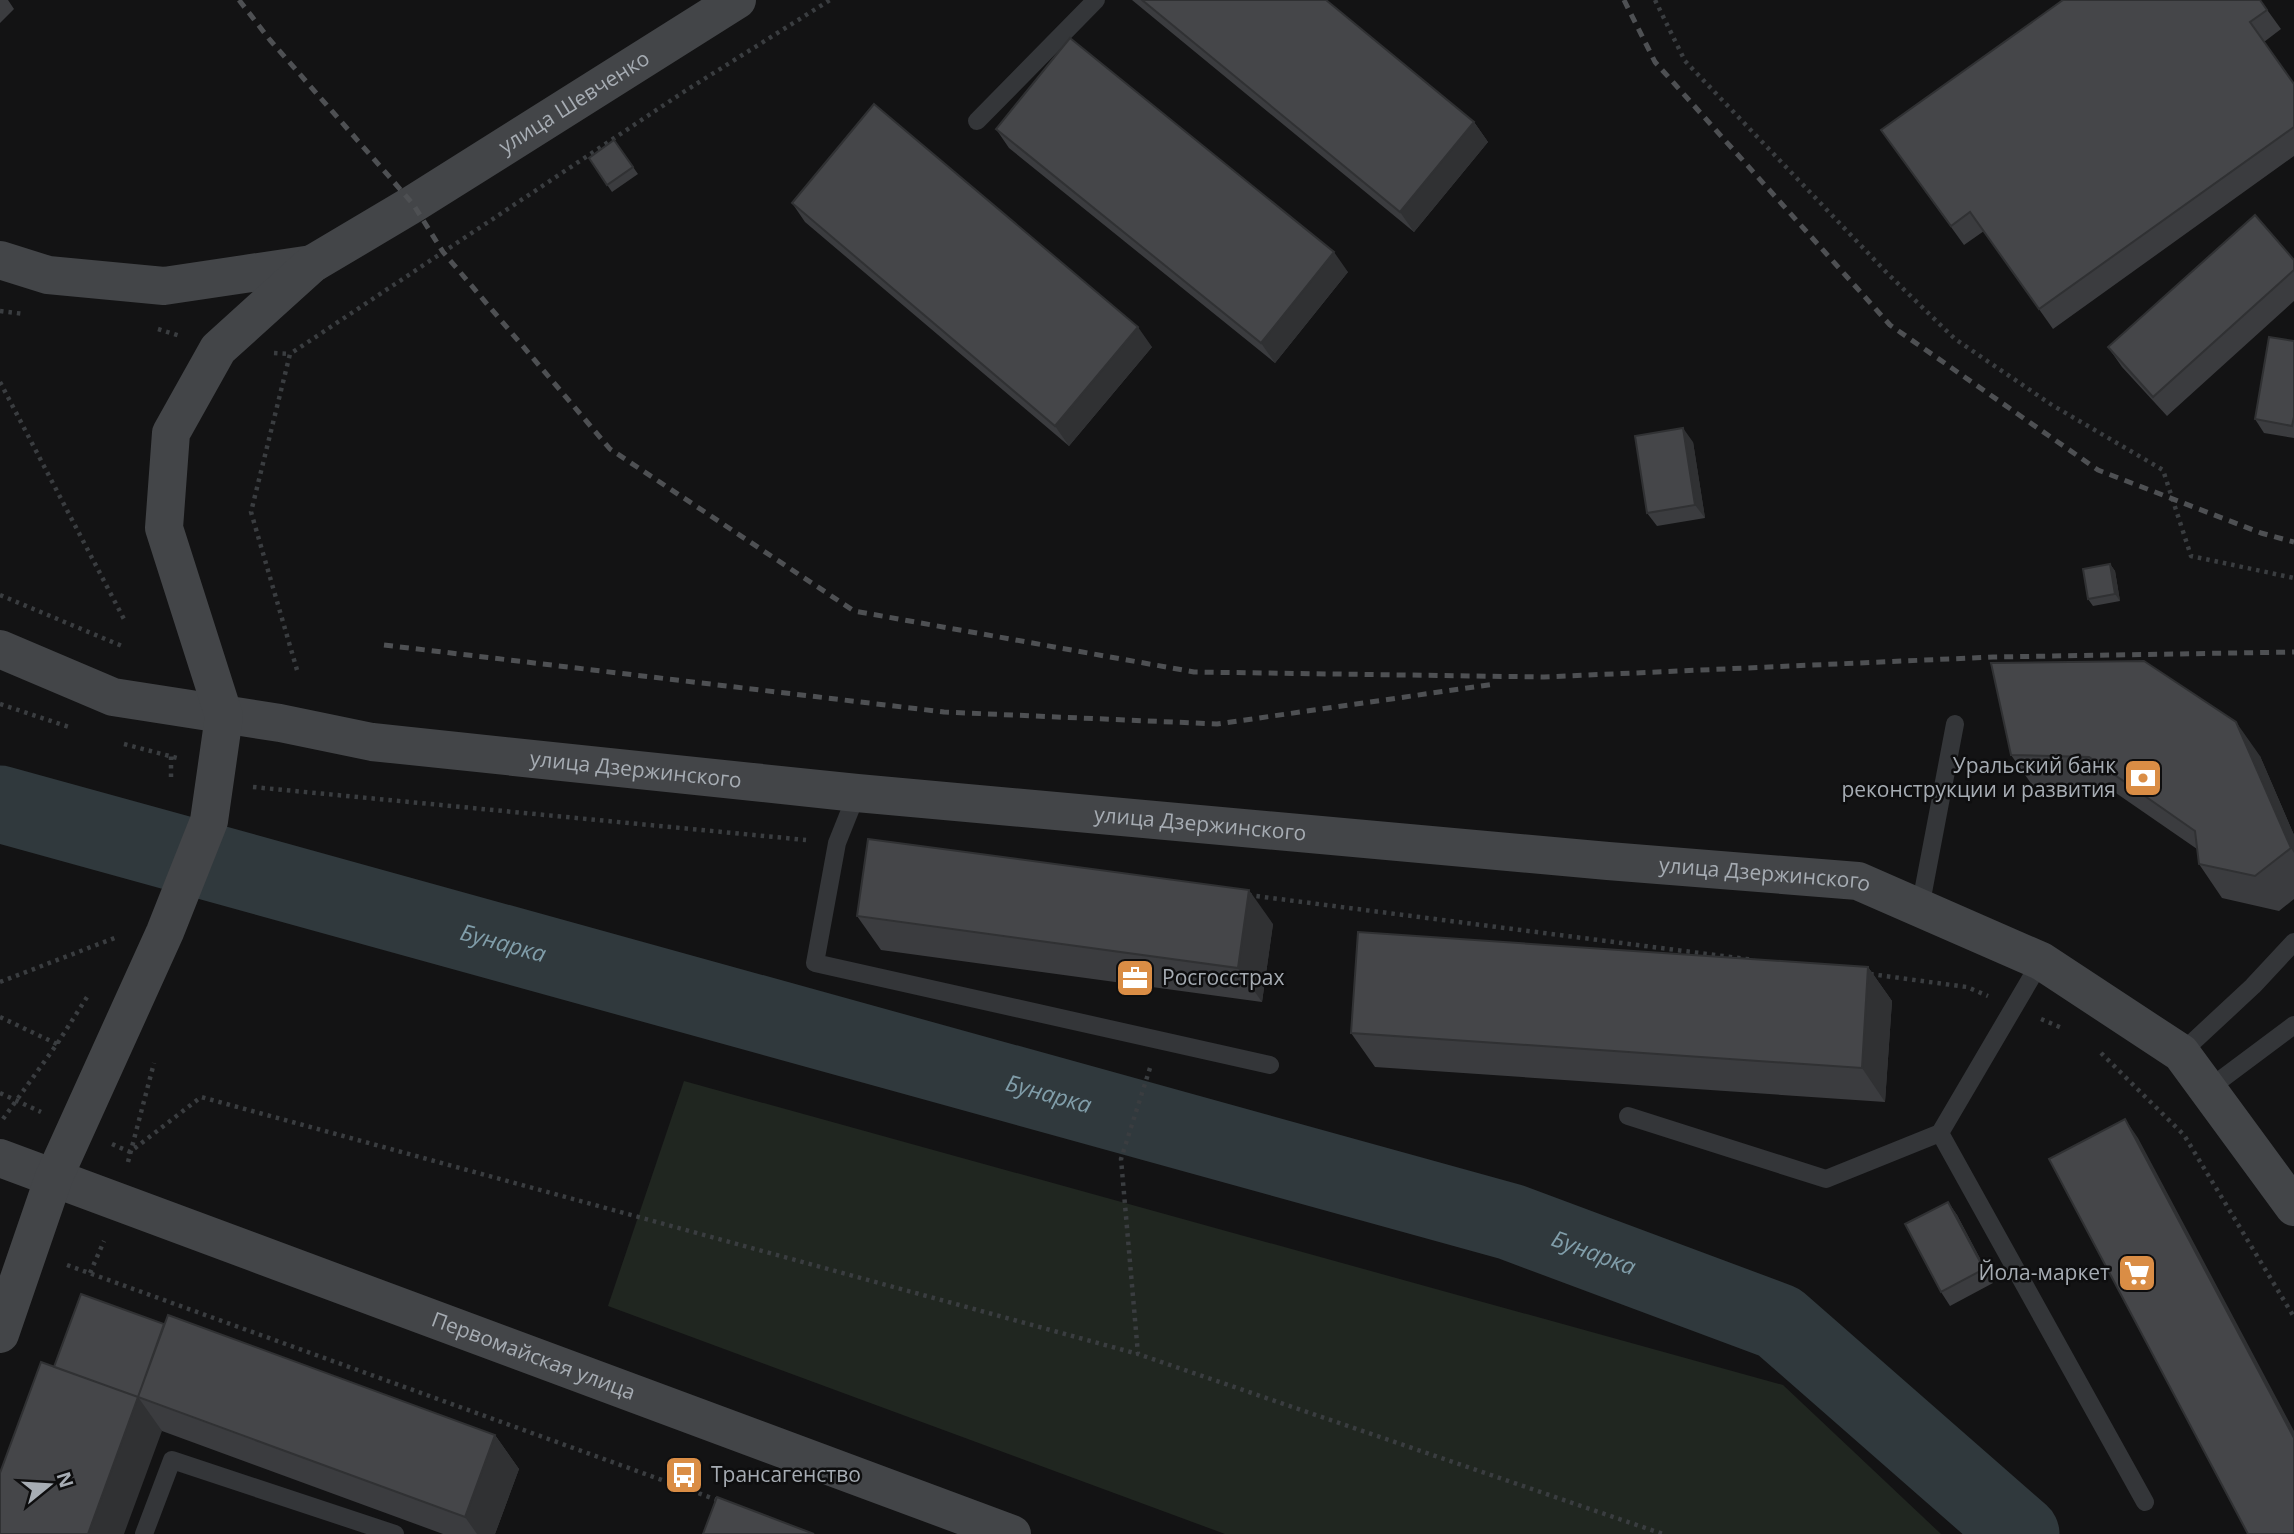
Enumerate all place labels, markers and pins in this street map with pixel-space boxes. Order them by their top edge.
place label: Уральский банк реконструкции и развития [1841,751,2116,803]
bank icon: Уральский банк реконструкции и развития [2122,757,2164,799]
office icon: Росгосстрах [1114,957,1156,999]
place label: Росгосстрах [1162,963,1285,991]
supermarket icon: Йола-маркет [2116,1252,2158,1294]
place label: Йола-маркет [1979,1258,2110,1286]
bus stop icon: Трансагенство [663,1454,705,1496]
place label: Трансагенство [711,1460,861,1488]

